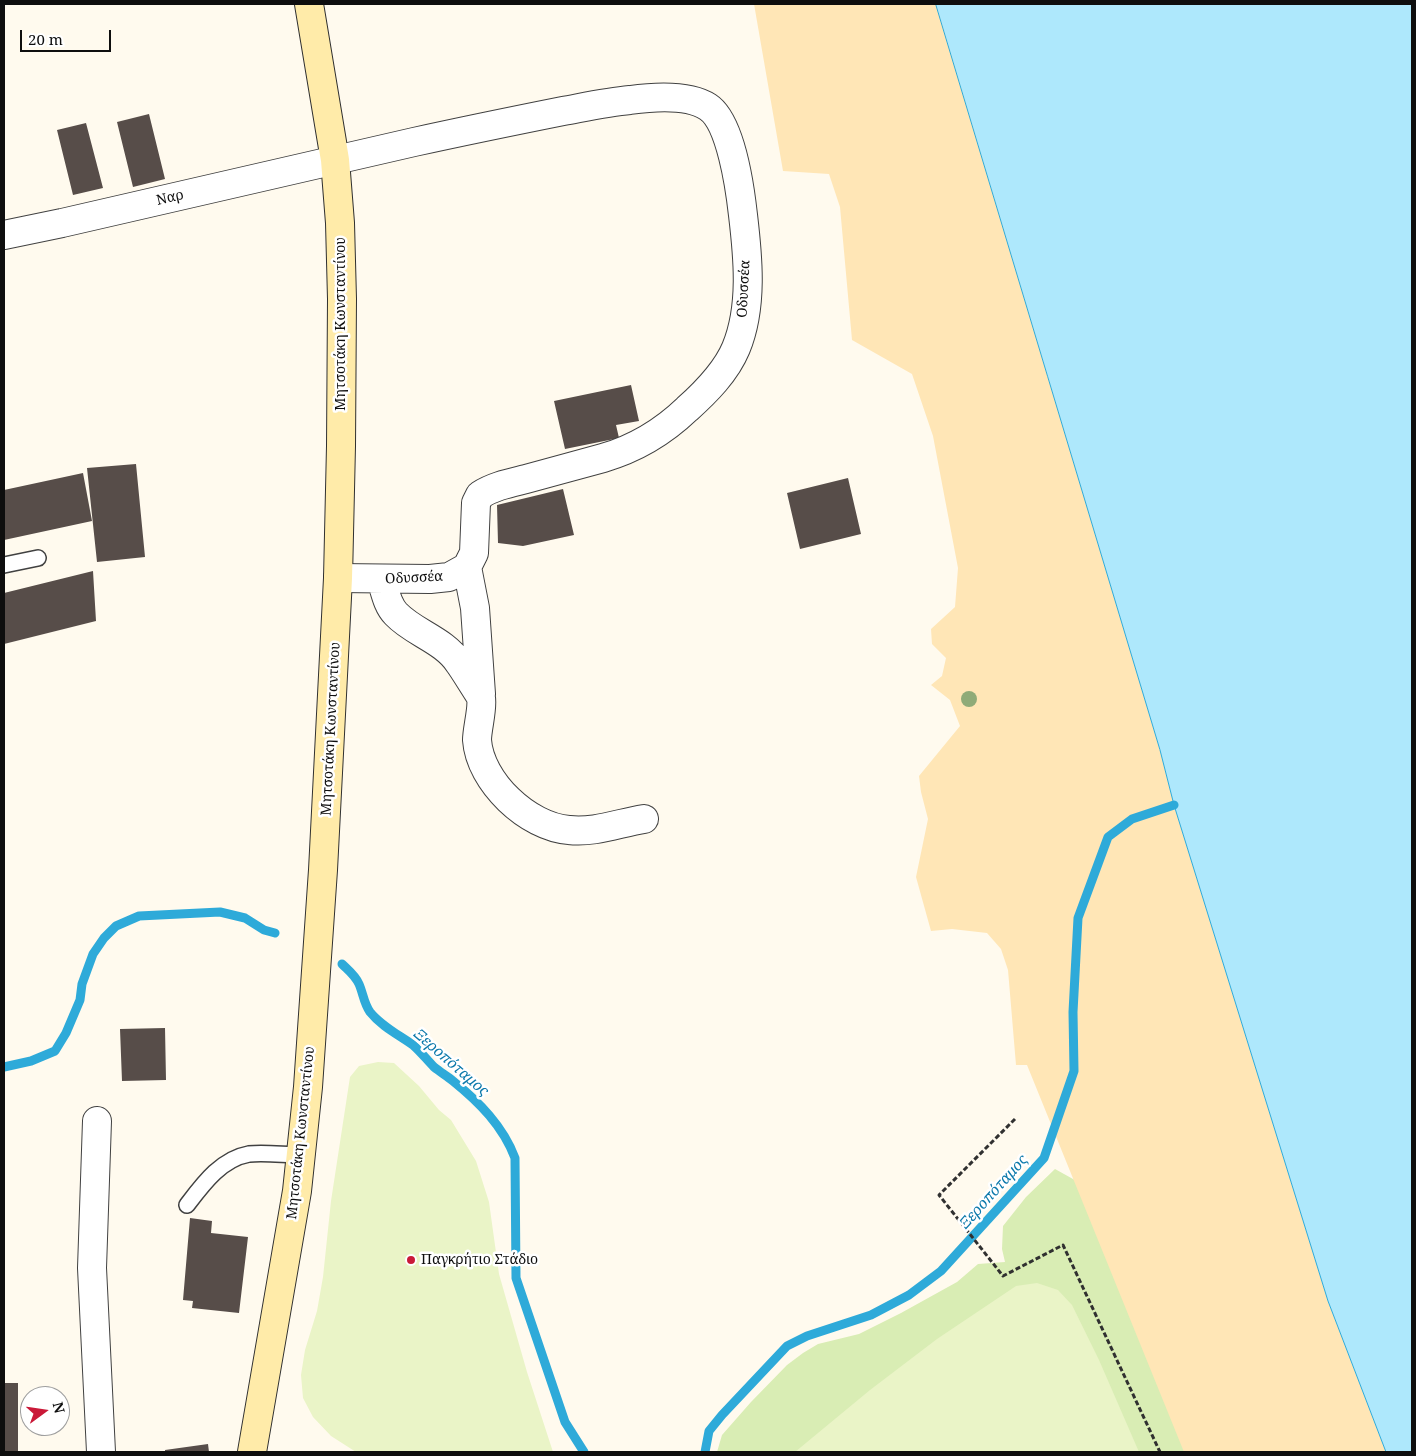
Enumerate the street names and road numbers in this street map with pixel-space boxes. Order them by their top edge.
street label: Ναρ [155,187,185,209]
street label: Μητσοτάκη Κωνσταντίνου [333,237,349,411]
street label: Οδυσσέα [734,260,754,318]
street label: Οδυσσέα [385,568,443,588]
street label: Μητσοτάκη Κωνσταντίνου [318,642,344,816]
street label: Μητσοτάκη Κωνσταντίνου [284,1046,318,1220]

